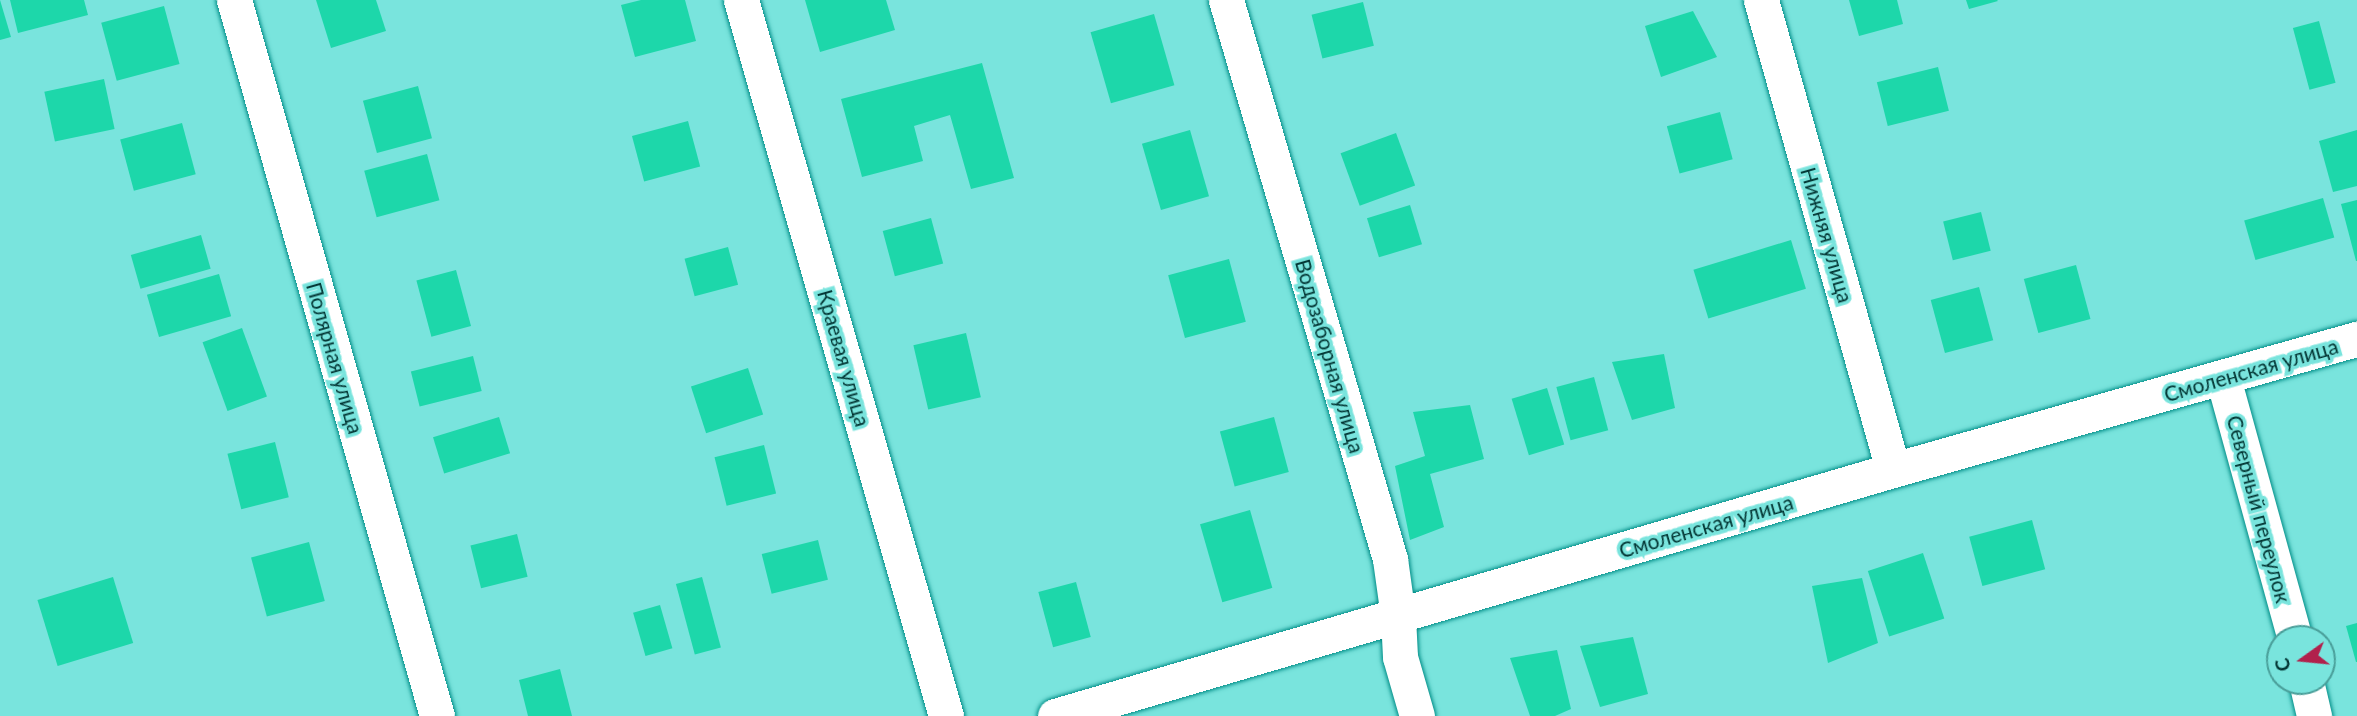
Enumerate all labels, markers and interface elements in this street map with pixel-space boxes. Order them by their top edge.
street label: Нижняя улица [1796,164,1858,306]
street label: Водозаборная улица [1290,256,1370,456]
street label: Полярная улица [301,279,369,437]
street label: Краевая улица [812,287,876,429]
street label: Смоленская улица [2161,333,2341,407]
street label: Северный переулок [2222,413,2296,605]
street label: Смоленская улица [1616,489,1796,563]
north arrow [2266,625,2336,695]
text: С [2269,656,2295,674]

